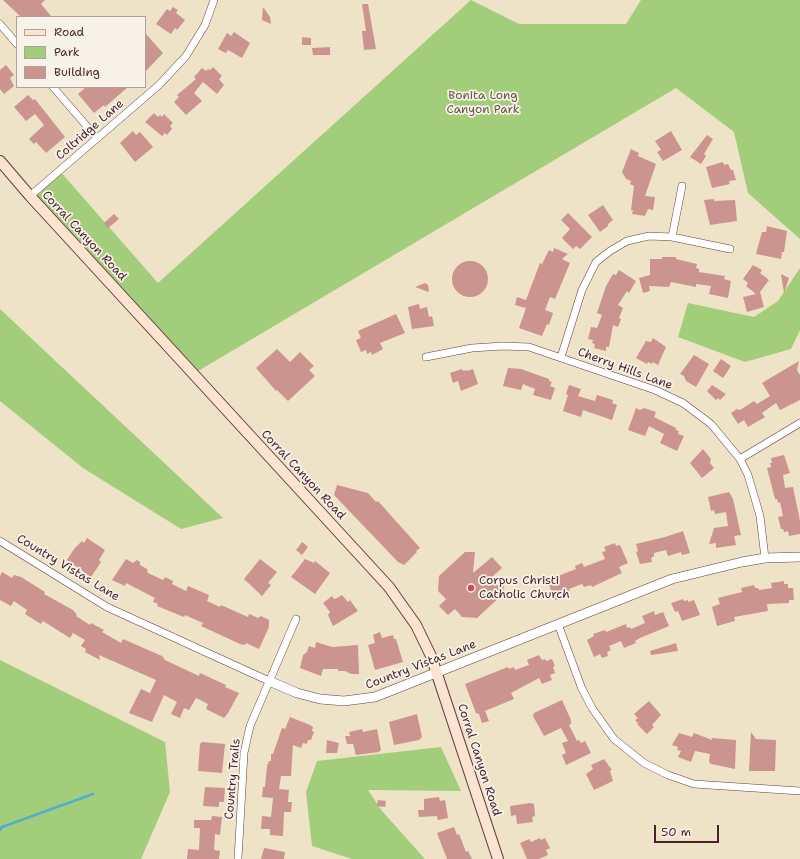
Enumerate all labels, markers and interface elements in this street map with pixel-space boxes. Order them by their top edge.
legend [16,16,146,88]
text: Road [54,24,84,40]
text: Park [54,44,80,60]
text: Building [54,64,100,80]
park label: Bonita Long Canyon Park [446,89,520,117]
street label: Coltridge Lane [53,97,127,163]
street label: Corral Canyon Road [39,188,129,284]
street label: Cherry Hills Lane [576,345,674,393]
street label: Corral Canyon Road [258,427,348,523]
street label: Country Vistas Lane [14,532,122,604]
place label: Corpus Christi Catholic Church [479,574,570,602]
marker: Corpus Christi Catholic Church [466,583,476,593]
street label: Country Vistas Lane [364,637,478,693]
street label: Corral Canyon Road [454,702,504,818]
street label: Country Trails [222,738,244,820]
scale bar [656,817,721,843]
text: 50 m [661,824,691,840]

